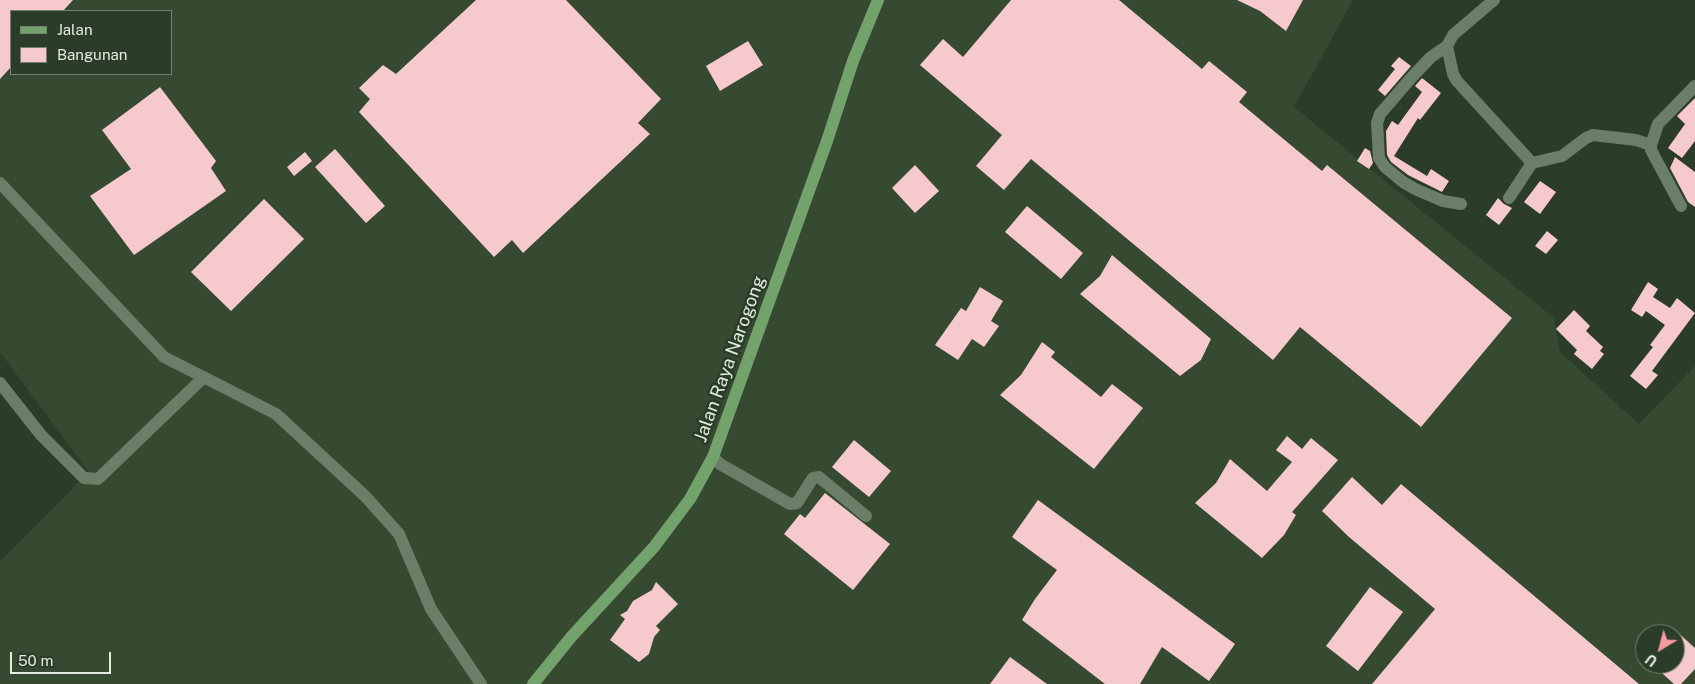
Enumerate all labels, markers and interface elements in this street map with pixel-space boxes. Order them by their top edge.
legend [10,10,172,75]
text: Jalan [57,21,93,38]
text: Bangunan [57,46,128,63]
street label: Jalan Raya Narogong [690,273,770,445]
north arrow [1635,624,1685,674]
scale bar [12,642,114,674]
text: U [1643,651,1660,670]
text: 50 m [18,652,53,669]

